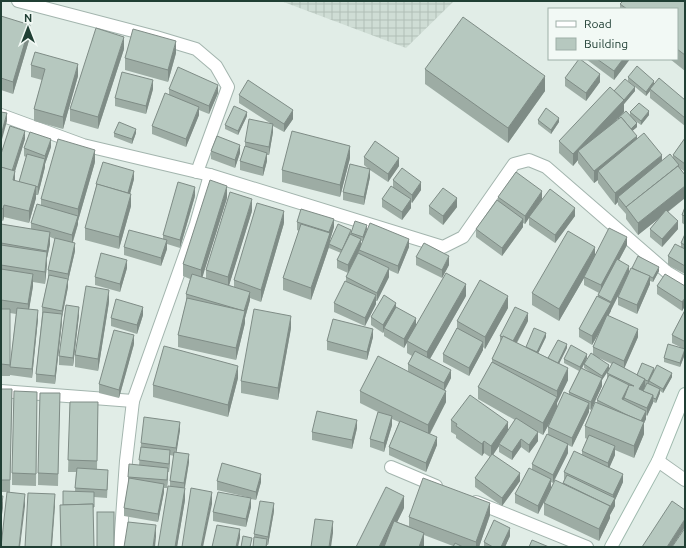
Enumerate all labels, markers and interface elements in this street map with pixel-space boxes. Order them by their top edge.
north arrow [8,8,48,48]
legend [548,8,678,60]
text: N [24,12,32,24]
text: Road [584,17,612,30]
text: Building [584,37,628,50]

